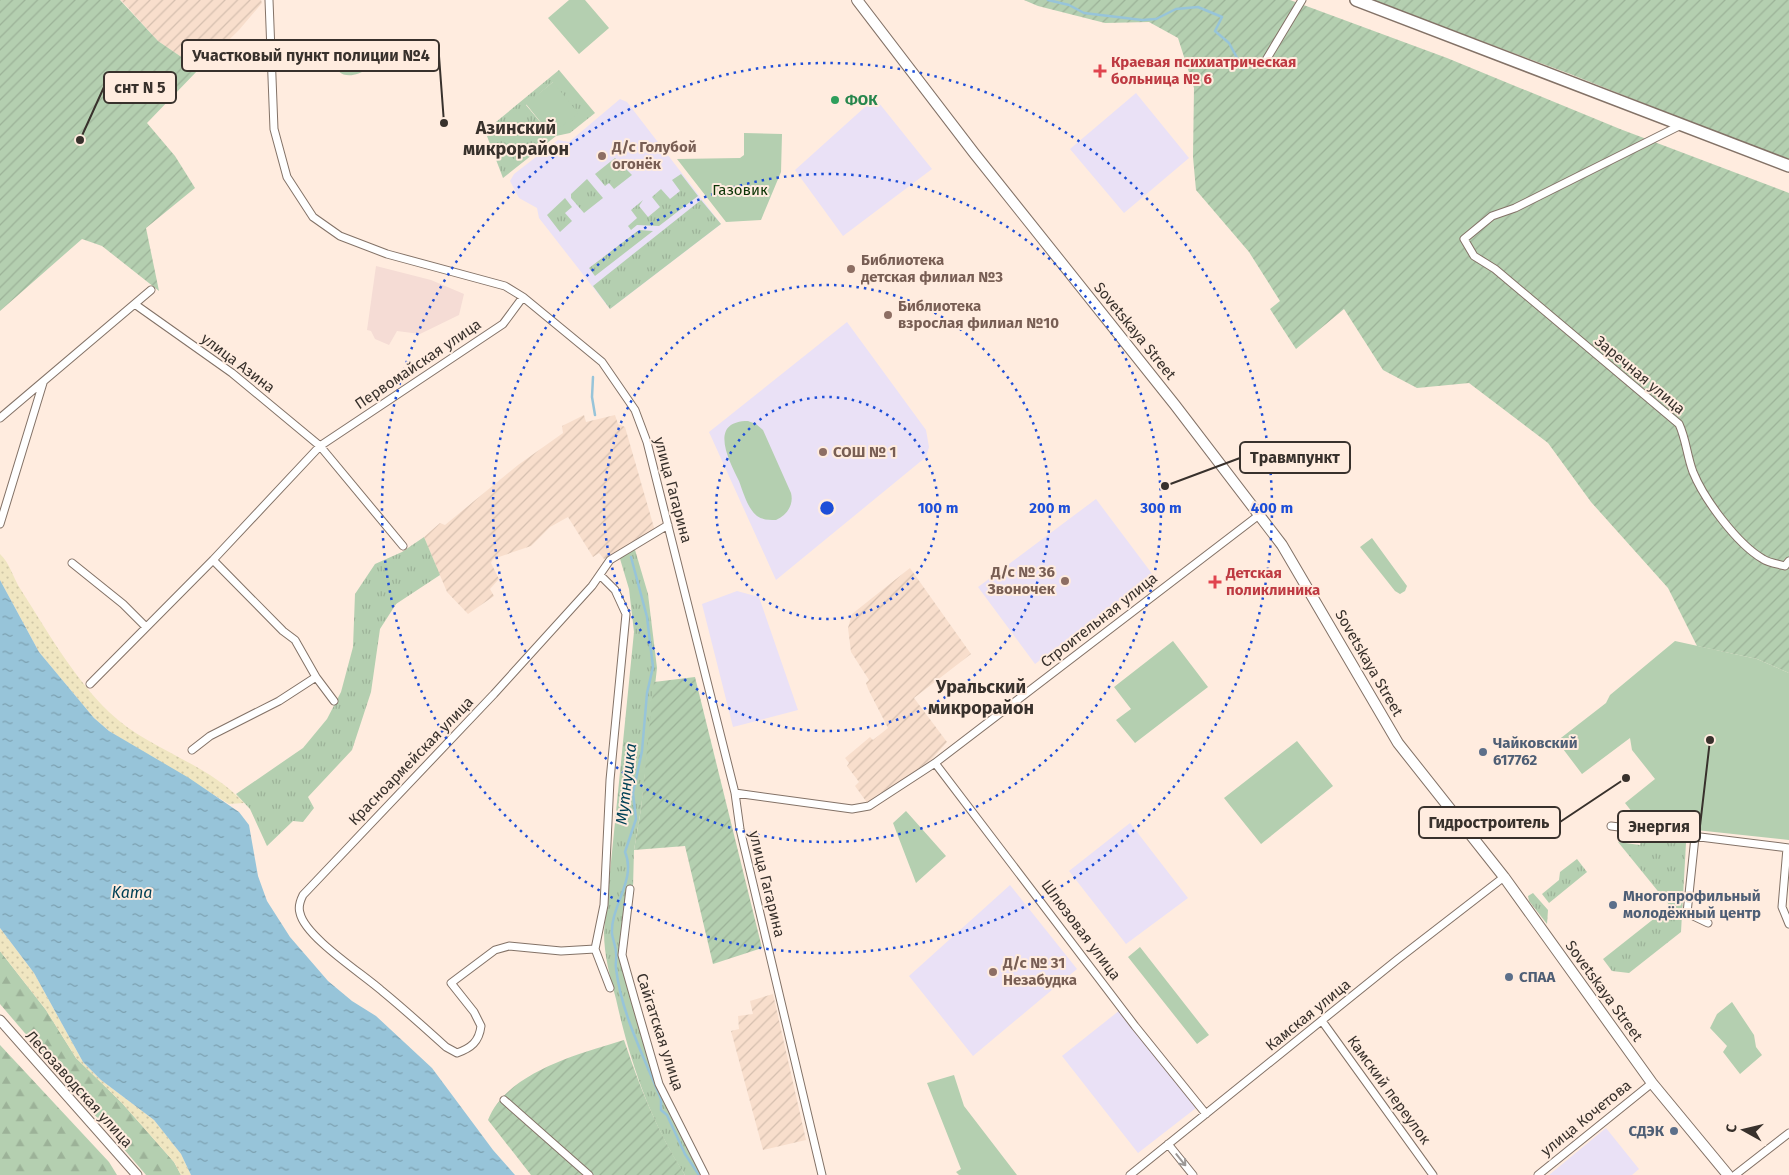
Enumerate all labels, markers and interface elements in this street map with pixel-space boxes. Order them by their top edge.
callout: Участковый пункт полиции №4 [182,40,439,71]
text: Участковый пункт полиции №4 [191,46,430,65]
place label: Краевая психиатрическая больница № 6 [1111,53,1296,88]
marker: Краевая психиатрическая больница № 6 [1093,64,1107,78]
callout: снт N 5 [104,72,176,103]
text: снт N 5 [114,78,166,97]
place label: ФОК [845,91,878,109]
marker: ФОК [829,94,841,106]
district label: Азинский микрорайон [463,117,569,160]
place label: Д/с Голубой огонёк [611,138,697,173]
marker: Д/с Голубой огонёк [596,150,608,162]
park label: Газовик [712,181,768,199]
place label: Библиотека детская филиал №3 [861,251,1003,286]
marker: Библиотека детская филиал №3 [845,263,857,275]
street label: Sovetskaya Street [1090,279,1180,384]
place label: Библиотека взрослая филиал №10 [898,297,1059,332]
marker: Библиотека взрослая филиал №10 [882,309,894,321]
street label: Первомайская улица [351,315,485,413]
street label: улица Азина [197,329,279,397]
street label: Заречная улица [1591,332,1689,418]
street label: улица Гагарина [650,435,696,545]
callout: Травмпункт [1240,442,1350,473]
place label: СОШ № 1 [833,443,896,461]
marker: СОШ № 1 [817,446,829,458]
text: Травмпункт [1250,448,1340,467]
centre of rings [818,499,836,517]
text: 100 m [918,499,958,517]
text: 200 m [1029,499,1071,517]
text: 300 m [1139,499,1182,517]
text: 400 m [1251,499,1293,517]
place label: Д/с № 36 Звоночек [987,563,1056,598]
place label: Детская поликлиника [1225,564,1320,599]
street label: Строительная улица [1037,569,1161,671]
marker: Д/с № 36 Звоночек [1059,575,1071,587]
marker: Детская поликлиника [1208,575,1222,589]
street label: Sovetskaya Street [1331,606,1407,720]
district label: Уральский микрорайон [928,676,1034,719]
street label: Красноармейская улица [345,693,477,829]
place label: Чайковский 617762 [1493,734,1578,769]
water label: Мутнушка [612,742,640,826]
marker: Чайковский 617762 [1477,746,1489,758]
callout: Гидростроитель [1419,807,1560,838]
callout: Энергия [1618,811,1700,842]
text: Гидростроитель [1429,813,1550,832]
text: Энергия [1628,817,1690,836]
street label: улица Гагарина [745,829,789,939]
street label: Шлюзовая улица [1038,876,1124,984]
water label: Kama [112,883,152,902]
place label: Многопрофильный молодёжный центр [1623,887,1761,922]
marker: Многопрофильный молодёжный центр [1607,899,1619,911]
street label: Sovetskaya Street [1561,937,1647,1045]
place label: Д/с № 31 Незабудка [1002,954,1077,989]
marker: Д/с № 31 Незабудка [987,966,999,978]
place label: СПАА [1519,968,1556,986]
street label: Сайгатская улица [633,971,687,1093]
marker: СПАА [1503,971,1515,983]
street label: Камская улица [1262,975,1354,1055]
street label: Лесозаводская улица [22,1027,136,1151]
street label: Камский переулок [1343,1032,1435,1148]
street label: улица Кочетова [1537,1076,1635,1160]
north arrow [1719,1105,1769,1155]
place label: СДЭК [1628,1122,1665,1140]
text: С [1723,1123,1741,1133]
marker: СДЭК [1668,1125,1680,1137]
one-way arrow [1175,1153,1186,1166]

